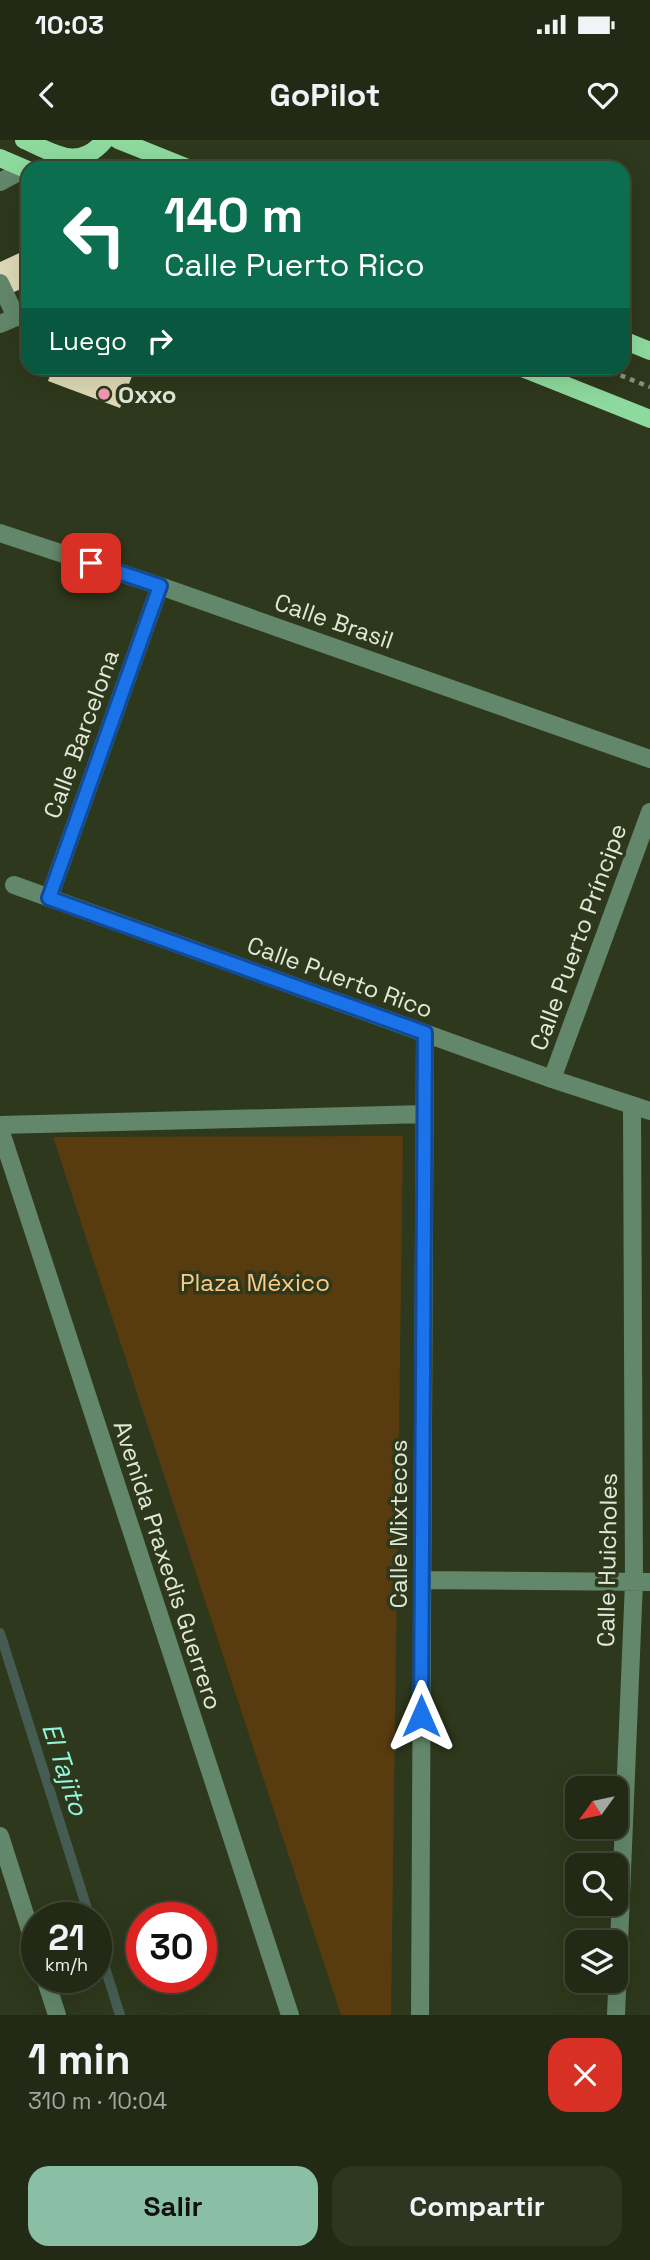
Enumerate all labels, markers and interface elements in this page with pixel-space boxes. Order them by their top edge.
text: 10:03 [35,8,104,42]
text: GoPilot [270,75,380,115]
icon: back [28,76,66,114]
icon: heart [584,76,622,114]
text: 140 m [164,184,303,246]
icon: left [49,189,140,280]
text: Calle Puerto Rico [164,245,425,285]
icon: right [141,322,179,360]
text: Luego [49,324,127,358]
place label: Oxxo [118,379,177,410]
marker: Oxxo [96,386,112,402]
pin [61,533,121,593]
icon: arrive [72,544,110,582]
street label: Calle Brasil [270,586,398,656]
street label: Calle Barcelona [36,645,126,823]
street label: Calle Puerto Príncipe [523,819,633,1055]
street label: Calle Puerto Rico [243,929,437,1025]
park label: Plaza México [180,1267,330,1298]
street label: Avenida Praxedis Guerrero [107,1417,229,1713]
street label: Calle Mixtecos [383,1440,414,1608]
street label: Calle Huicholes [590,1473,624,1647]
position arrow [384,1679,458,1753]
water label: El Tajito [34,1718,96,1820]
north arrow [565,1776,628,1839]
map controls [565,1776,628,1993]
button: search [565,1853,628,1916]
speed limit sign: 30 [126,1902,217,1993]
text: 21 [48,1916,85,1960]
button: layers [565,1930,628,1993]
text: km/h [45,1953,88,1976]
text: 1 min [28,2033,131,2086]
button: close [548,2038,622,2112]
text: 310 m · 10:04 [28,2086,167,2116]
button: Salir [28,2166,318,2246]
button: Compartir [332,2166,622,2246]

